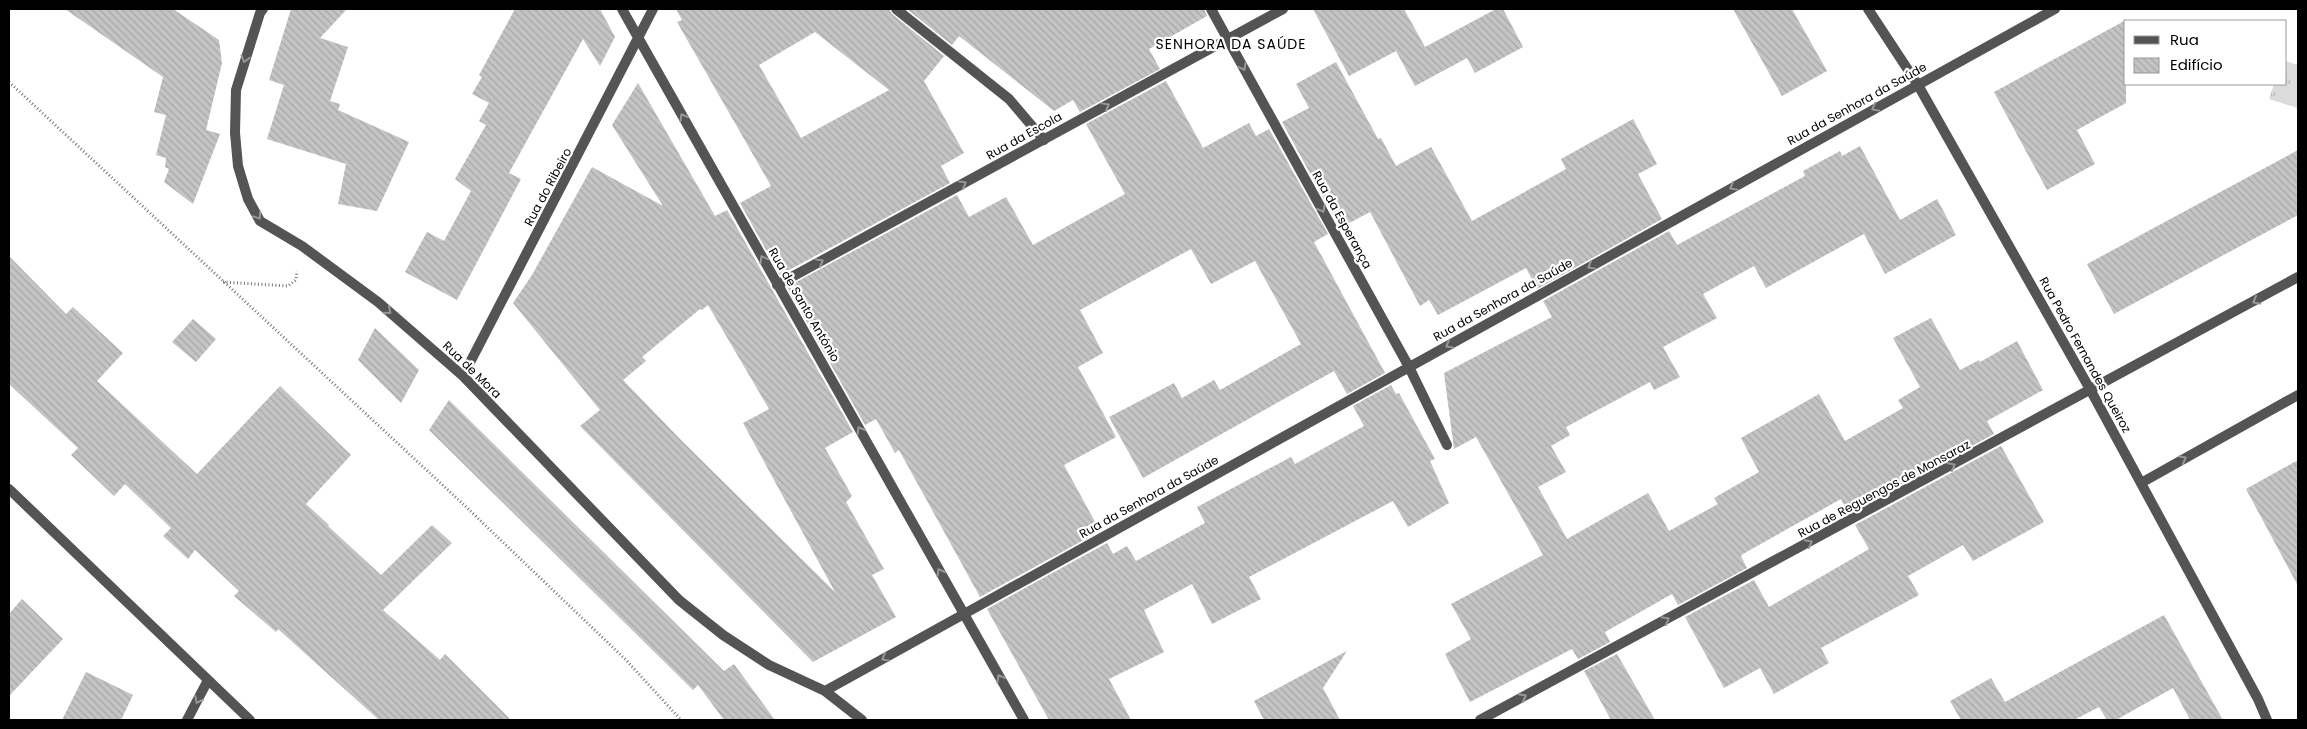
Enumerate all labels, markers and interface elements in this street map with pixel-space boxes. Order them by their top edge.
legend [2124,20,2287,85]
text: Rua [2170,29,2199,50]
district label: SENHORA DA SAÚDE [1156,34,1306,54]
one-way arrow [240,54,250,62]
text: Edifício [2170,54,2223,75]
street label: Rua da Senhora da Saúde [1784,58,1929,149]
one-way arrow [1237,61,1247,70]
one-way arrow [1100,102,1109,112]
one-way arrow [1872,102,1881,112]
street label: Rua da Escola [983,108,1065,163]
one-way arrow [679,113,689,122]
street label: Rua do Ribeiro [520,144,575,229]
street label: Rua da Esperança [1308,168,1376,272]
one-way arrow [958,180,967,190]
one-way arrow [1730,181,1739,191]
one-way arrow [1315,204,1325,213]
one-way arrow [252,210,261,220]
street label: Rua de Santo António [765,245,844,365]
street label: Rua da Senhora da Saúde [1430,254,1575,345]
one-way arrow [759,255,769,264]
one-way arrow [815,258,824,268]
one-way arrow [1587,260,1596,270]
street label: Rua Pedro Fernandes Queiroz [2035,274,2135,436]
one-way arrow [2252,295,2261,305]
one-way arrow [383,306,392,315]
street label: Rua de Mora [439,337,505,402]
one-way arrow [1445,338,1454,348]
one-way arrow [857,426,867,435]
street label: Rua de Reguengos de Monsaraz [1795,436,1973,541]
street label: Rua da Senhora da Saúde [1076,451,1221,542]
one-way arrow [2178,456,2187,466]
one-way arrow [1947,462,1956,472]
one-way arrow [1804,539,1813,549]
one-way arrow [936,568,946,577]
one-way arrow [1661,616,1670,626]
one-way arrow [882,651,891,661]
one-way arrow [996,674,1006,683]
one-way arrow [1518,693,1527,703]
one-way arrow [194,695,204,704]

